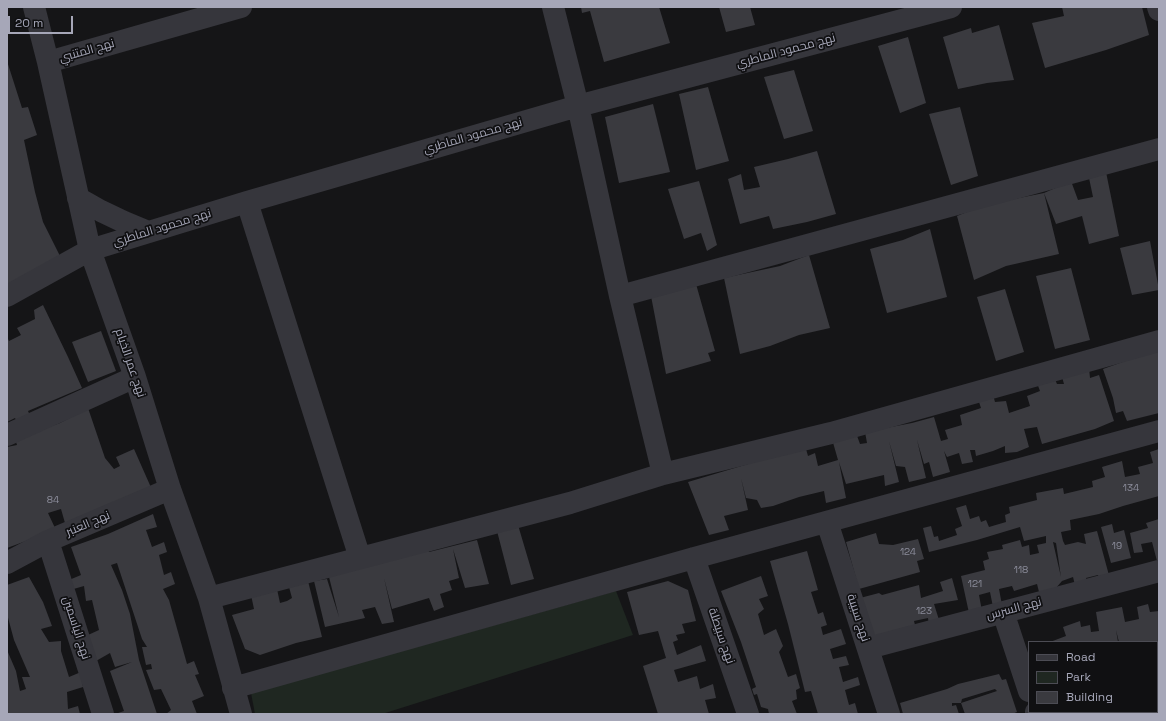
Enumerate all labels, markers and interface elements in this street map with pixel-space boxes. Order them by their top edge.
scale bar [10,8,75,34]
text: 20 m [15,15,43,31]
street label: نهج محمود الماطري [735,31,837,71]
street label: نهج المتنبي [58,36,116,66]
street label: نهج محمود الماطري [422,115,524,157]
street label: نهج محمود الماطري [111,206,213,250]
street label: نهج عمر الخيام [111,327,149,399]
house number: 134 [1123,482,1139,494]
house number: 84 [47,494,59,506]
street label: نهج العنبر [64,508,112,540]
house number: 19 [1112,540,1122,552]
house number: 124 [900,546,916,558]
house number: 118 [1014,564,1028,576]
house number: 121 [968,578,982,590]
street label: نهج سبيبة [844,592,872,644]
street label: نهج الياسمين [59,595,93,661]
street label: نهج السرس [985,595,1043,623]
house number: 123 [916,605,932,617]
street label: نهج سبيطلة [705,606,737,666]
legend [1028,641,1158,713]
text: Road [1066,649,1095,665]
text: Park [1066,669,1091,685]
text: Building [1066,689,1113,705]

